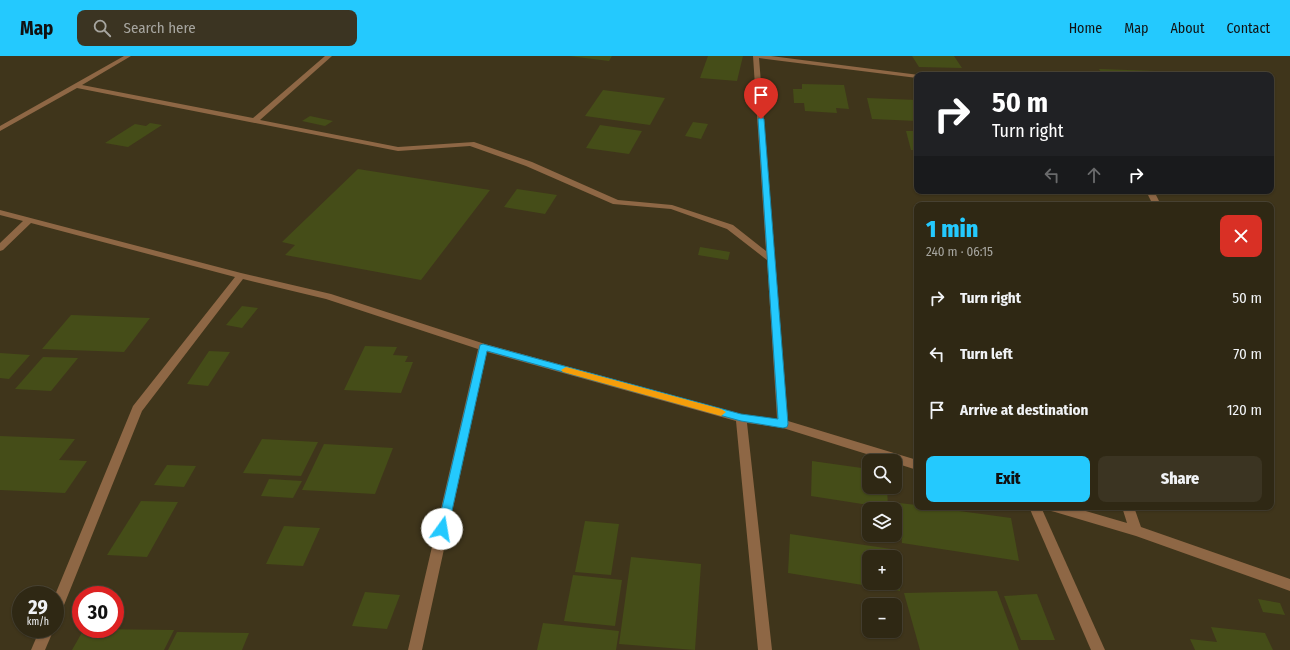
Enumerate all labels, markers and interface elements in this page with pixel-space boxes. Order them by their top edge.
search box [77,10,357,46]
text: Map [20,17,53,40]
icon: search [91,17,113,39]
text: Search here [123,19,196,37]
text: Home [1069,20,1102,37]
text: Map [1124,20,1148,37]
text: About [1170,20,1205,37]
text: Contact [1227,20,1270,37]
pin [744,78,778,119]
icon: arrive [750,84,772,106]
text: 50 m [992,86,1048,119]
icon: right [926,88,978,140]
text: Turn right [992,120,1064,142]
icon: left [1041,164,1063,186]
icon: ahead [1083,164,1105,186]
icon: right [1125,164,1147,186]
text: 1 min [926,215,978,243]
button: close [1220,215,1262,257]
text: 240 m · 06:15 [926,244,993,259]
icon: right [926,287,948,309]
text: Turn right [960,289,1021,307]
text: 50 m [1232,289,1262,307]
icon: left [926,343,948,365]
text: Turn left [960,345,1013,363]
text: 70 m [1233,345,1262,363]
icon: arrive [926,399,948,421]
text: Arrive at destination [960,401,1088,419]
text: 120 m [1227,401,1262,419]
map controls [862,454,902,638]
button: search [862,454,902,494]
button: Exit [926,456,1090,502]
button: Share [1098,456,1262,502]
button: layers [862,502,902,542]
position arrow [421,508,463,550]
button: + [862,550,902,590]
speed limit sign: 30 [72,586,124,638]
text: 29 [28,595,48,619]
button: − [862,598,902,638]
text: km/h [27,616,49,628]

